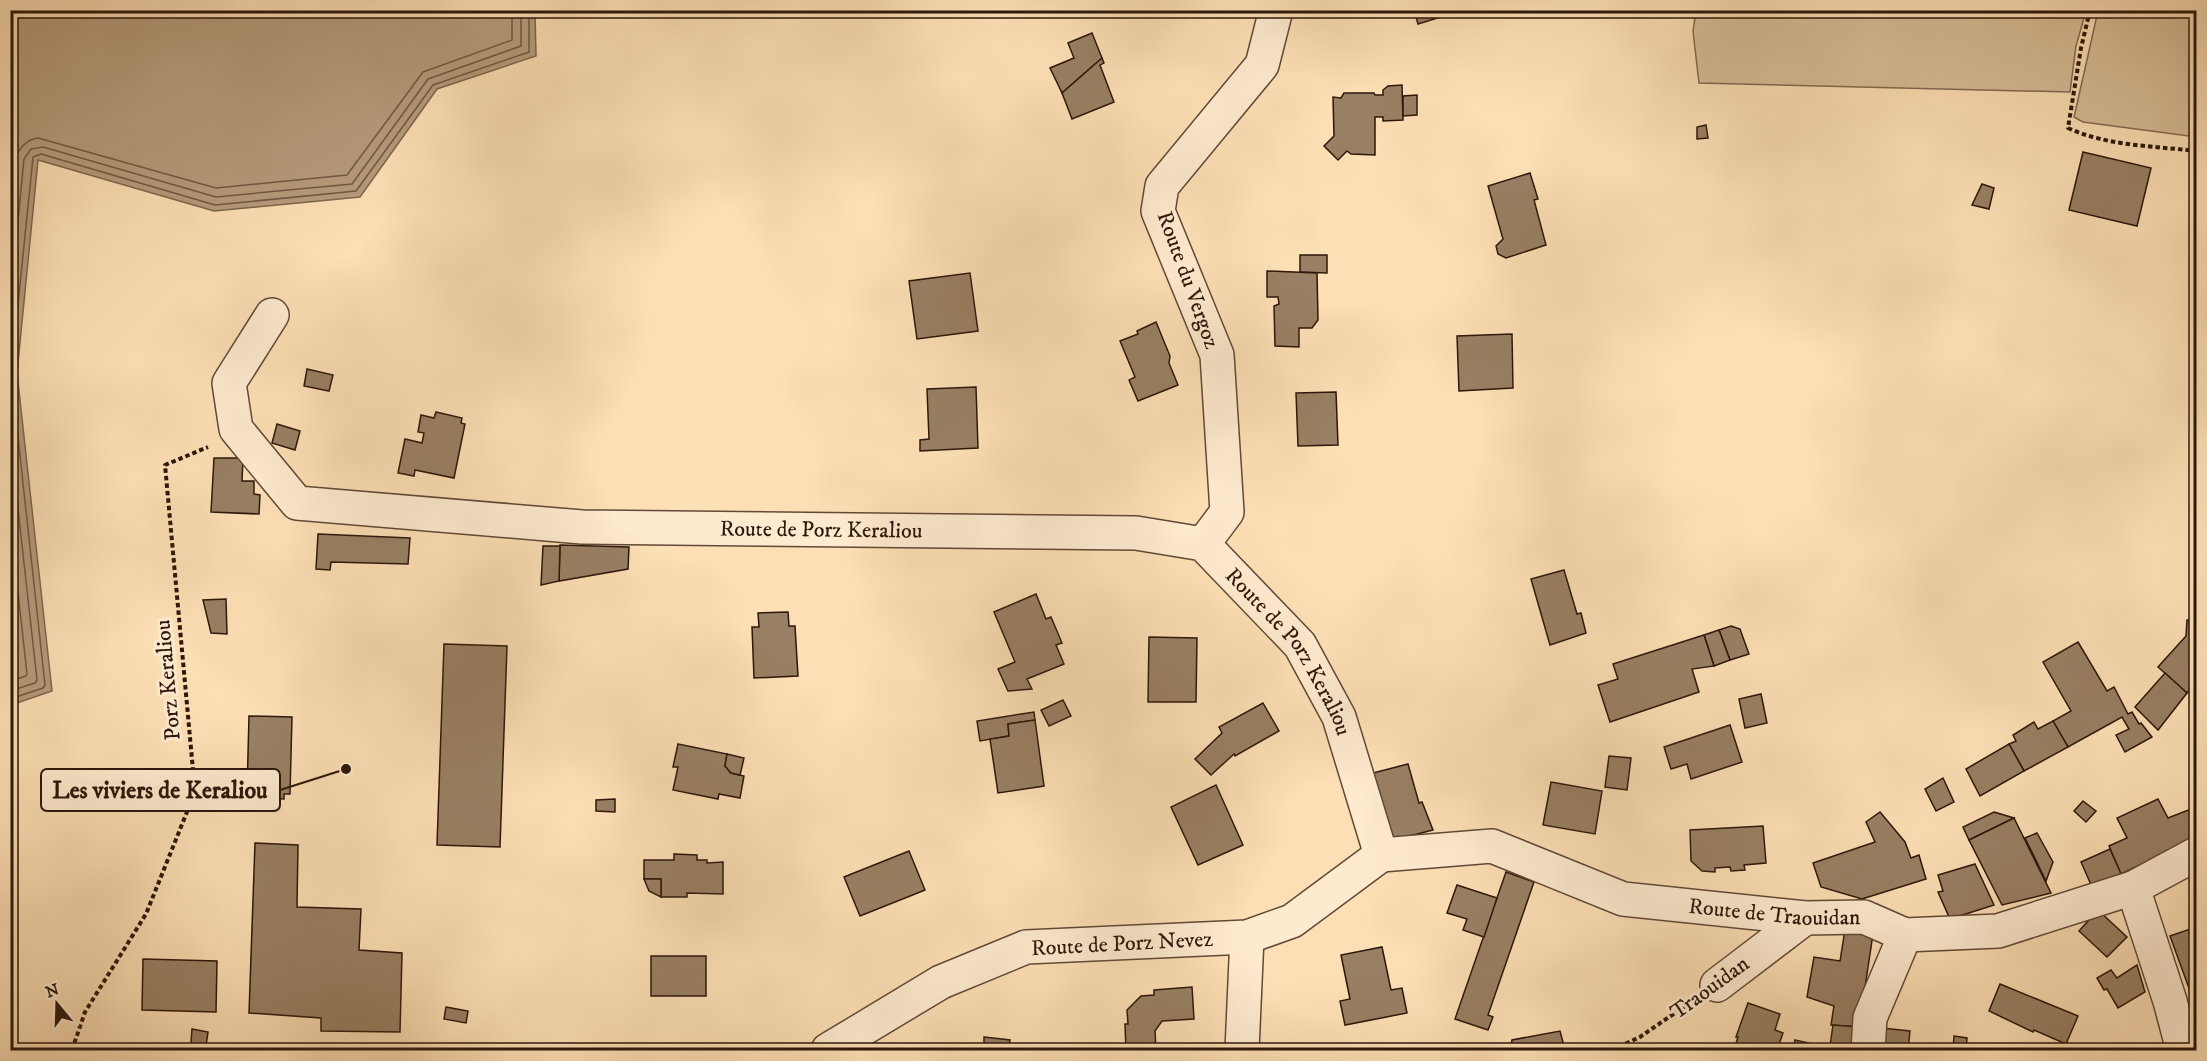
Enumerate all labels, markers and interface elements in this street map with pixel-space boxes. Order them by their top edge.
street label: Route du Vergoz [1151,208,1225,353]
street label: Route de Porz Keraliou [720,515,922,544]
street label: Route de Porz Keraliou [1220,562,1357,739]
street label: Porz Keraliou [149,619,187,741]
callout: Les viviers de Keraliou [41,769,280,811]
text: Les viviers de Keraliou [52,776,268,806]
street label: Route de Traouidan [1687,892,1861,932]
street label: Route de Porz Nevez [1030,926,1214,962]
street label: Traouidan [1665,950,1755,1026]
north arrow [27,974,87,1034]
text: N [43,979,62,1002]

